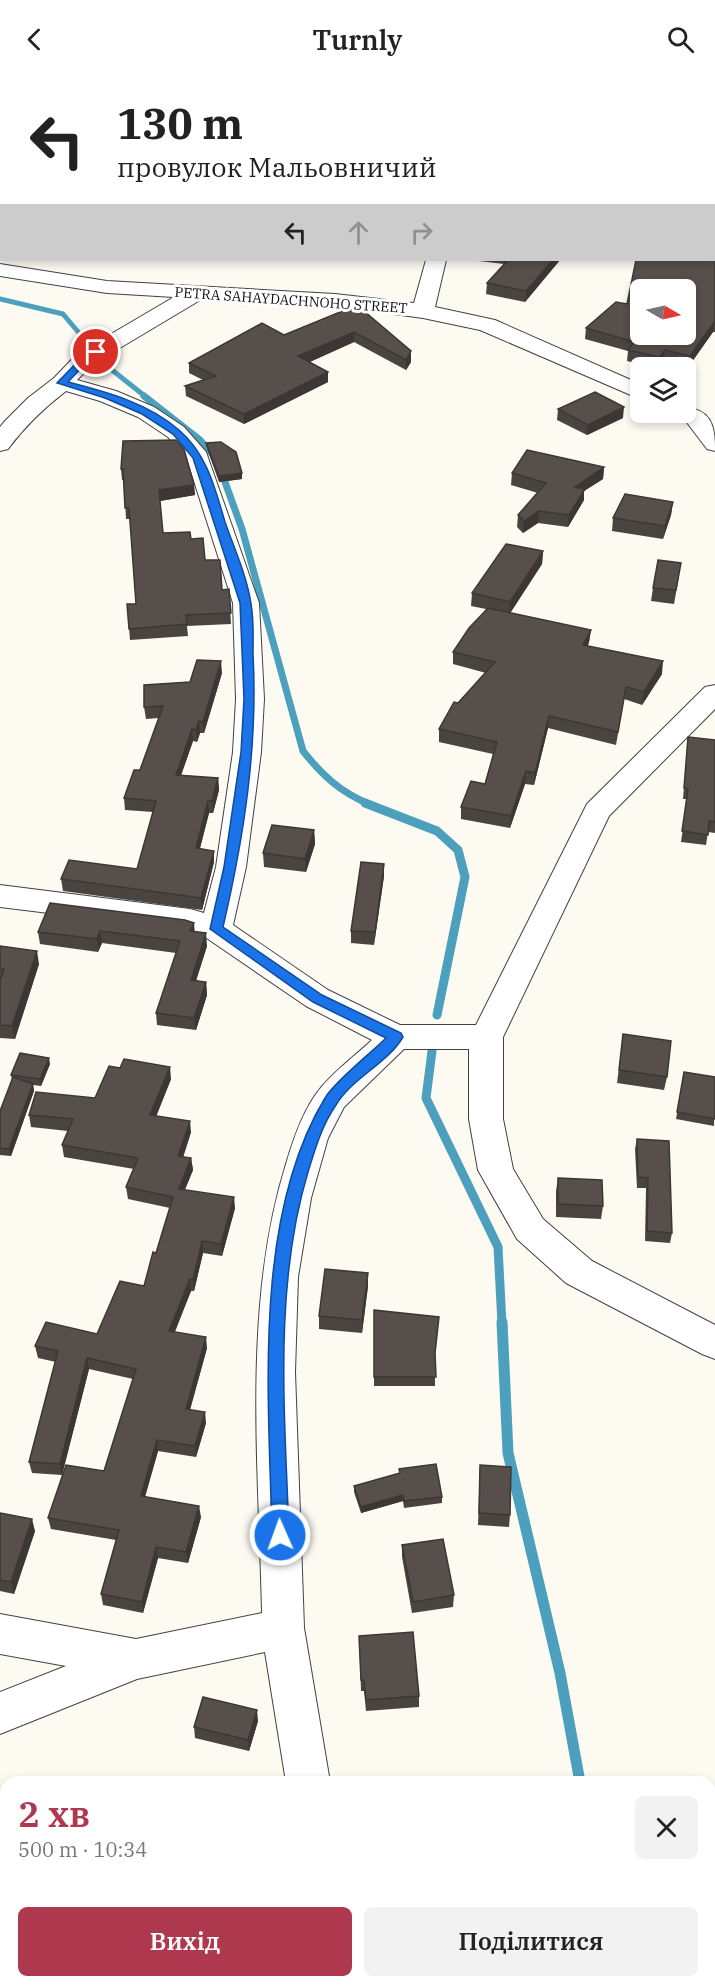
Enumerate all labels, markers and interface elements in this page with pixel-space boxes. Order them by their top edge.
text: Turnly [313,22,402,57]
icon: back [18,23,51,56]
icon: search [664,23,697,56]
text: 130 m [117,96,243,151]
icon: left [18,102,96,180]
text: провулок Мальовничий [117,149,437,184]
icon: left [279,216,312,249]
icon: ahead [342,216,375,249]
icon: right [405,216,438,249]
north arrow [630,279,696,345]
map controls [630,279,696,423]
street label: PETRA SAHAYDACHNOHO STREET [174,283,408,317]
pin [70,326,121,377]
icon: arrive [79,335,112,368]
button: layers [630,357,696,423]
position arrow [248,1503,312,1567]
text: 2 хв [18,1790,90,1837]
button: close [635,1796,698,1859]
text: 500 m · 10:34 [18,1836,147,1863]
button: Вихід [18,1907,352,1976]
button: Поділитися [364,1907,698,1976]

